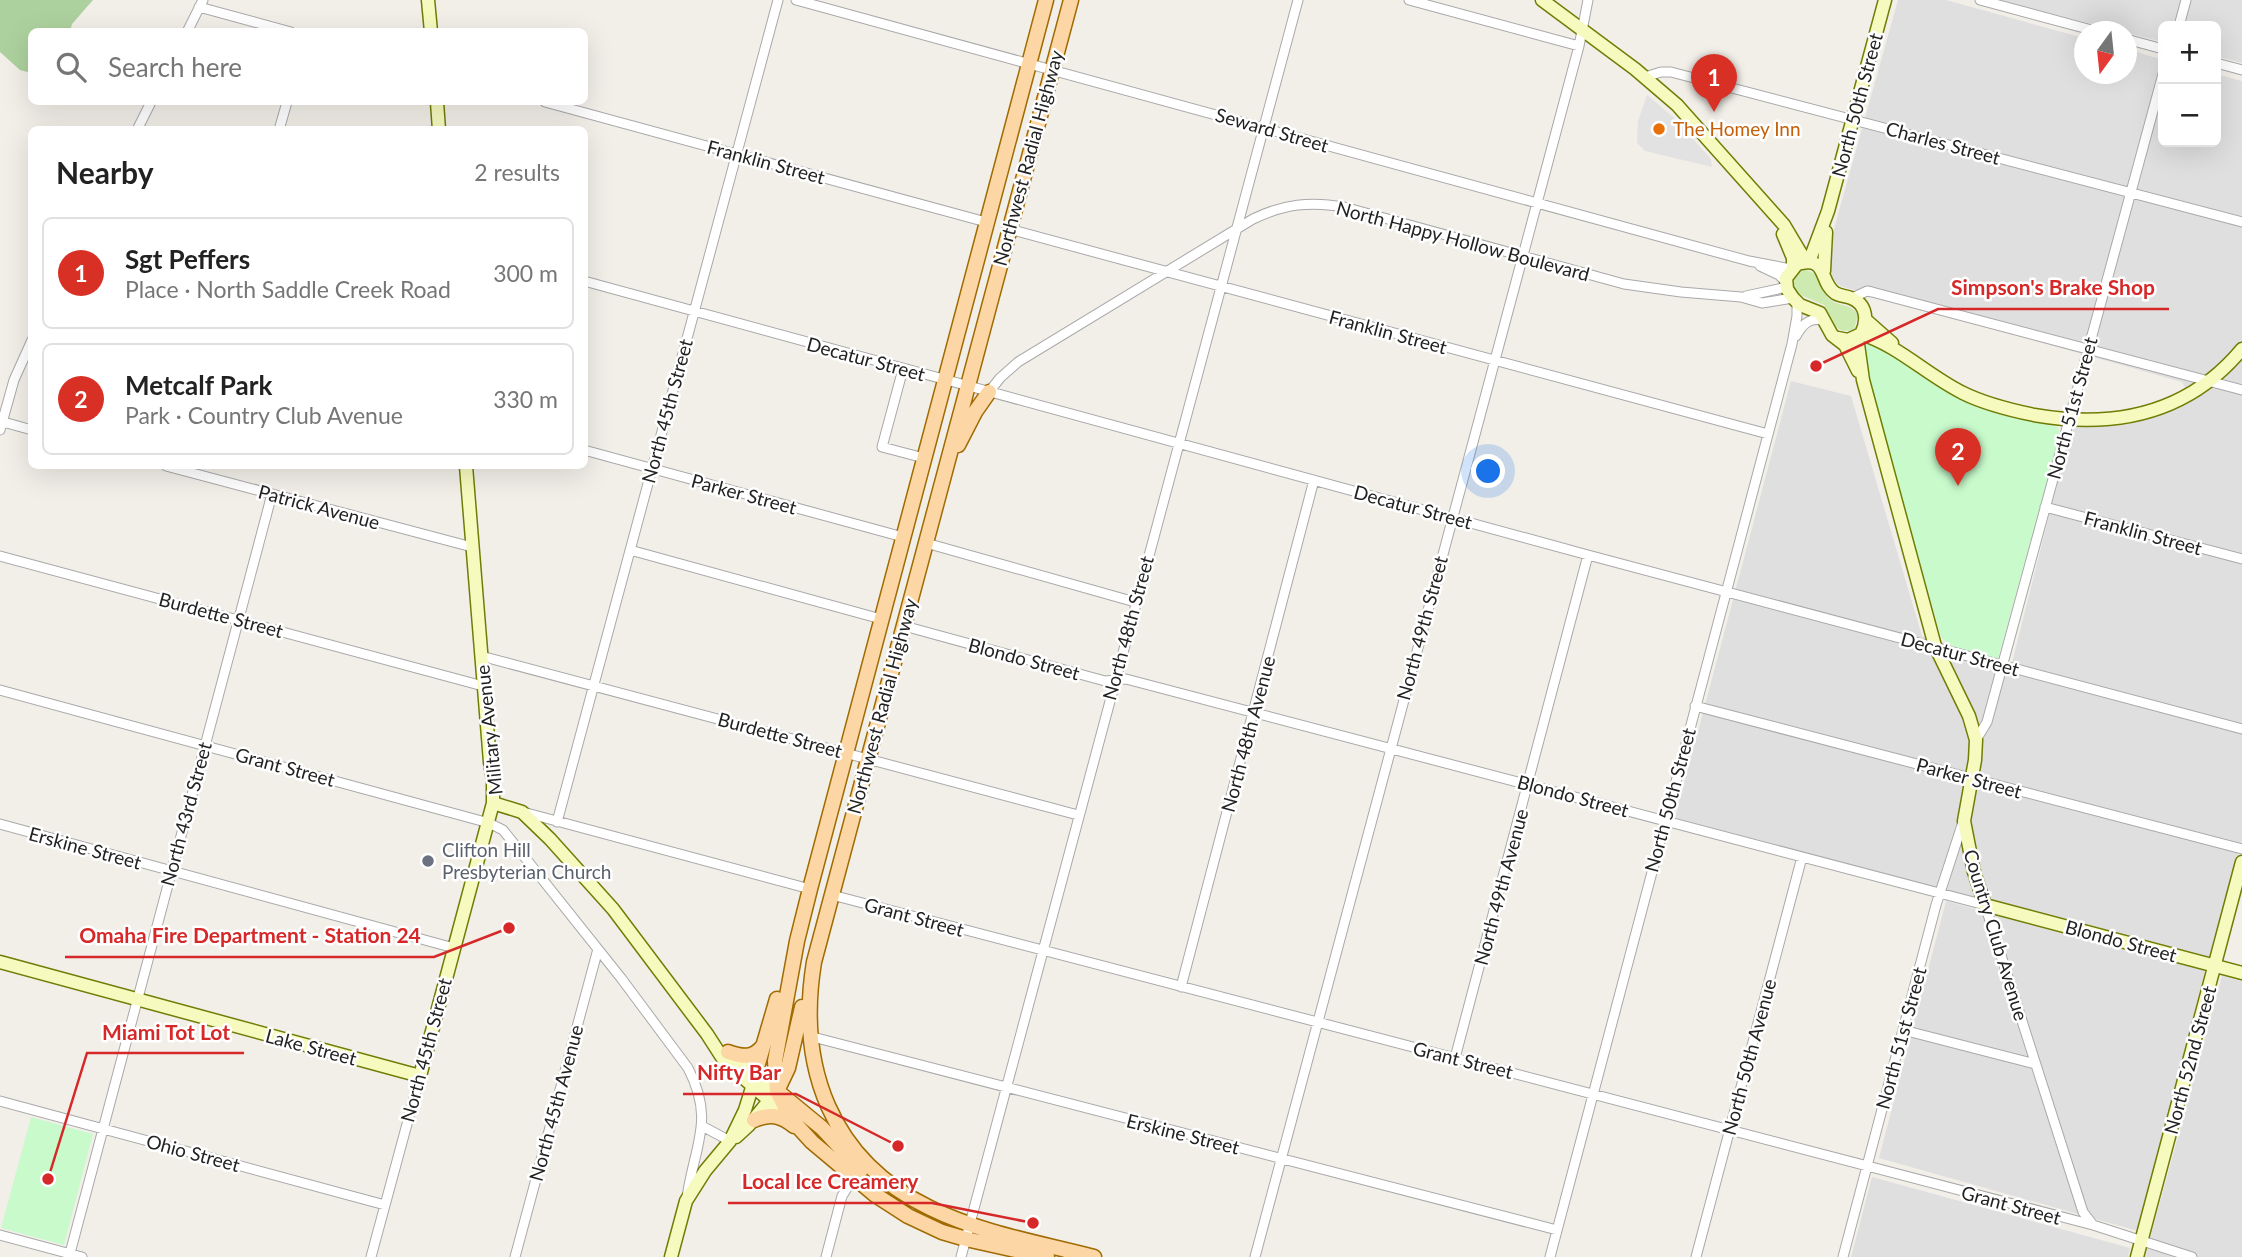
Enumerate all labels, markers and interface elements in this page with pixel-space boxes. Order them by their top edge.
north arrow [2074,21,2137,84]
map controls [2158,21,2221,147]
button: + [2158,21,2221,84]
search box [28,28,588,105]
street label: North 50th Street [1826,30,1887,180]
street label: Northwest Radial Highway [988,47,1067,268]
icon: search [52,48,90,86]
text: Search here [108,51,242,83]
pin: 1 [1691,54,1737,112]
button: − [2158,84,2221,147]
street label: Seward Street [1213,102,1331,157]
street label: Charles Street [1884,116,2003,169]
place label: The Homey Inn [1673,117,1801,140]
marker: The Homey Inn [1651,121,1667,137]
street label: Franklin Street [705,135,828,188]
text: Nearby [56,154,154,190]
text: 2 results [474,158,560,186]
street label: North Happy Hollow Boulevard [1334,196,1592,285]
text: Sgt Peffers [125,243,250,275]
text: 1 [74,259,88,287]
text: 300 m [493,259,558,287]
callout: Simpson's Brake Shop [1938,267,2169,309]
text: Simpson's Brake Shop [1951,274,2155,299]
text: Place · North Saddle Creek Road [125,275,451,303]
street label: Franklin Street [1327,305,1450,358]
street label: Decatur Street [804,332,928,385]
street label: North 51st Street [2041,334,2102,481]
street label: North 45th Street [636,336,697,486]
text: Metcalf Park [125,369,272,401]
text: 2 [74,385,88,413]
text: 330 m [493,385,558,413]
text: Park · Country Club Avenue [125,401,403,429]
pin: 2 [1935,428,1981,486]
your location [1471,454,1505,488]
street label: Parker Street [689,468,799,519]
street label: Patrick Avenue [256,479,382,534]
street label: Decatur Street [1351,480,1475,533]
street label: Franklin Street [2082,506,2205,559]
street label: North 48th Street [1097,553,1158,703]
street label: North 49th Street [1391,553,1452,703]
street label: Burdette Street [156,587,286,642]
street label: Northwest Radial Highway [842,595,921,816]
street label: Decatur Street [1898,627,2022,680]
street label: Blondo Street [966,633,1082,684]
street label: North 48th Avenue [1216,653,1279,814]
street label: Military Avenue [470,664,507,796]
street label: Burdette Street [715,707,845,762]
street label: North 50th Street [1639,725,1700,875]
street label: North 43rd Street [155,739,216,888]
street label: Grant Street [233,742,338,791]
street label: Parker Street [1914,752,2024,803]
street label: Blondo Street [1515,770,1631,821]
street label: North 49th Avenue [1469,806,1532,967]
street label: Erskine Street [26,821,144,874]
place label: Clifton Hill Presbyterian Church [442,838,611,883]
street label: Country Club Avenue [1959,846,2033,1023]
marker: Clifton Hill Presbyterian Church [420,853,436,869]
street label: Grant Street [862,892,967,941]
callout: Omaha Fire Department - Station 24 [65,915,434,957]
street label: Blondo Street [2063,915,2179,966]
text: Omaha Fire Department - Station 24 [79,922,421,947]
street label: North 51st Street [1870,964,1931,1111]
street label: North 45th Street [395,975,456,1125]
street label: North 50th Avenue [1717,976,1780,1137]
street label: North 52nd Street [2159,983,2220,1136]
callout: Miami Tot Lot [87,1011,244,1053]
text: Miami Tot Lot [102,1019,230,1044]
street label: North 45th Avenue [524,1022,587,1183]
street label: Lake Street [263,1023,359,1070]
street label: Grant Street [1411,1036,1516,1083]
callout: Nifty Bar [683,1052,796,1094]
text: Nifty Bar [697,1059,781,1084]
street label: Erskine Street [1124,1108,1242,1159]
street label: Ohio Street [144,1129,243,1176]
callout: Local Ice Creamery [728,1161,932,1203]
text: Local Ice Creamery [742,1168,919,1193]
street label: Grant Street [1959,1180,2064,1229]

